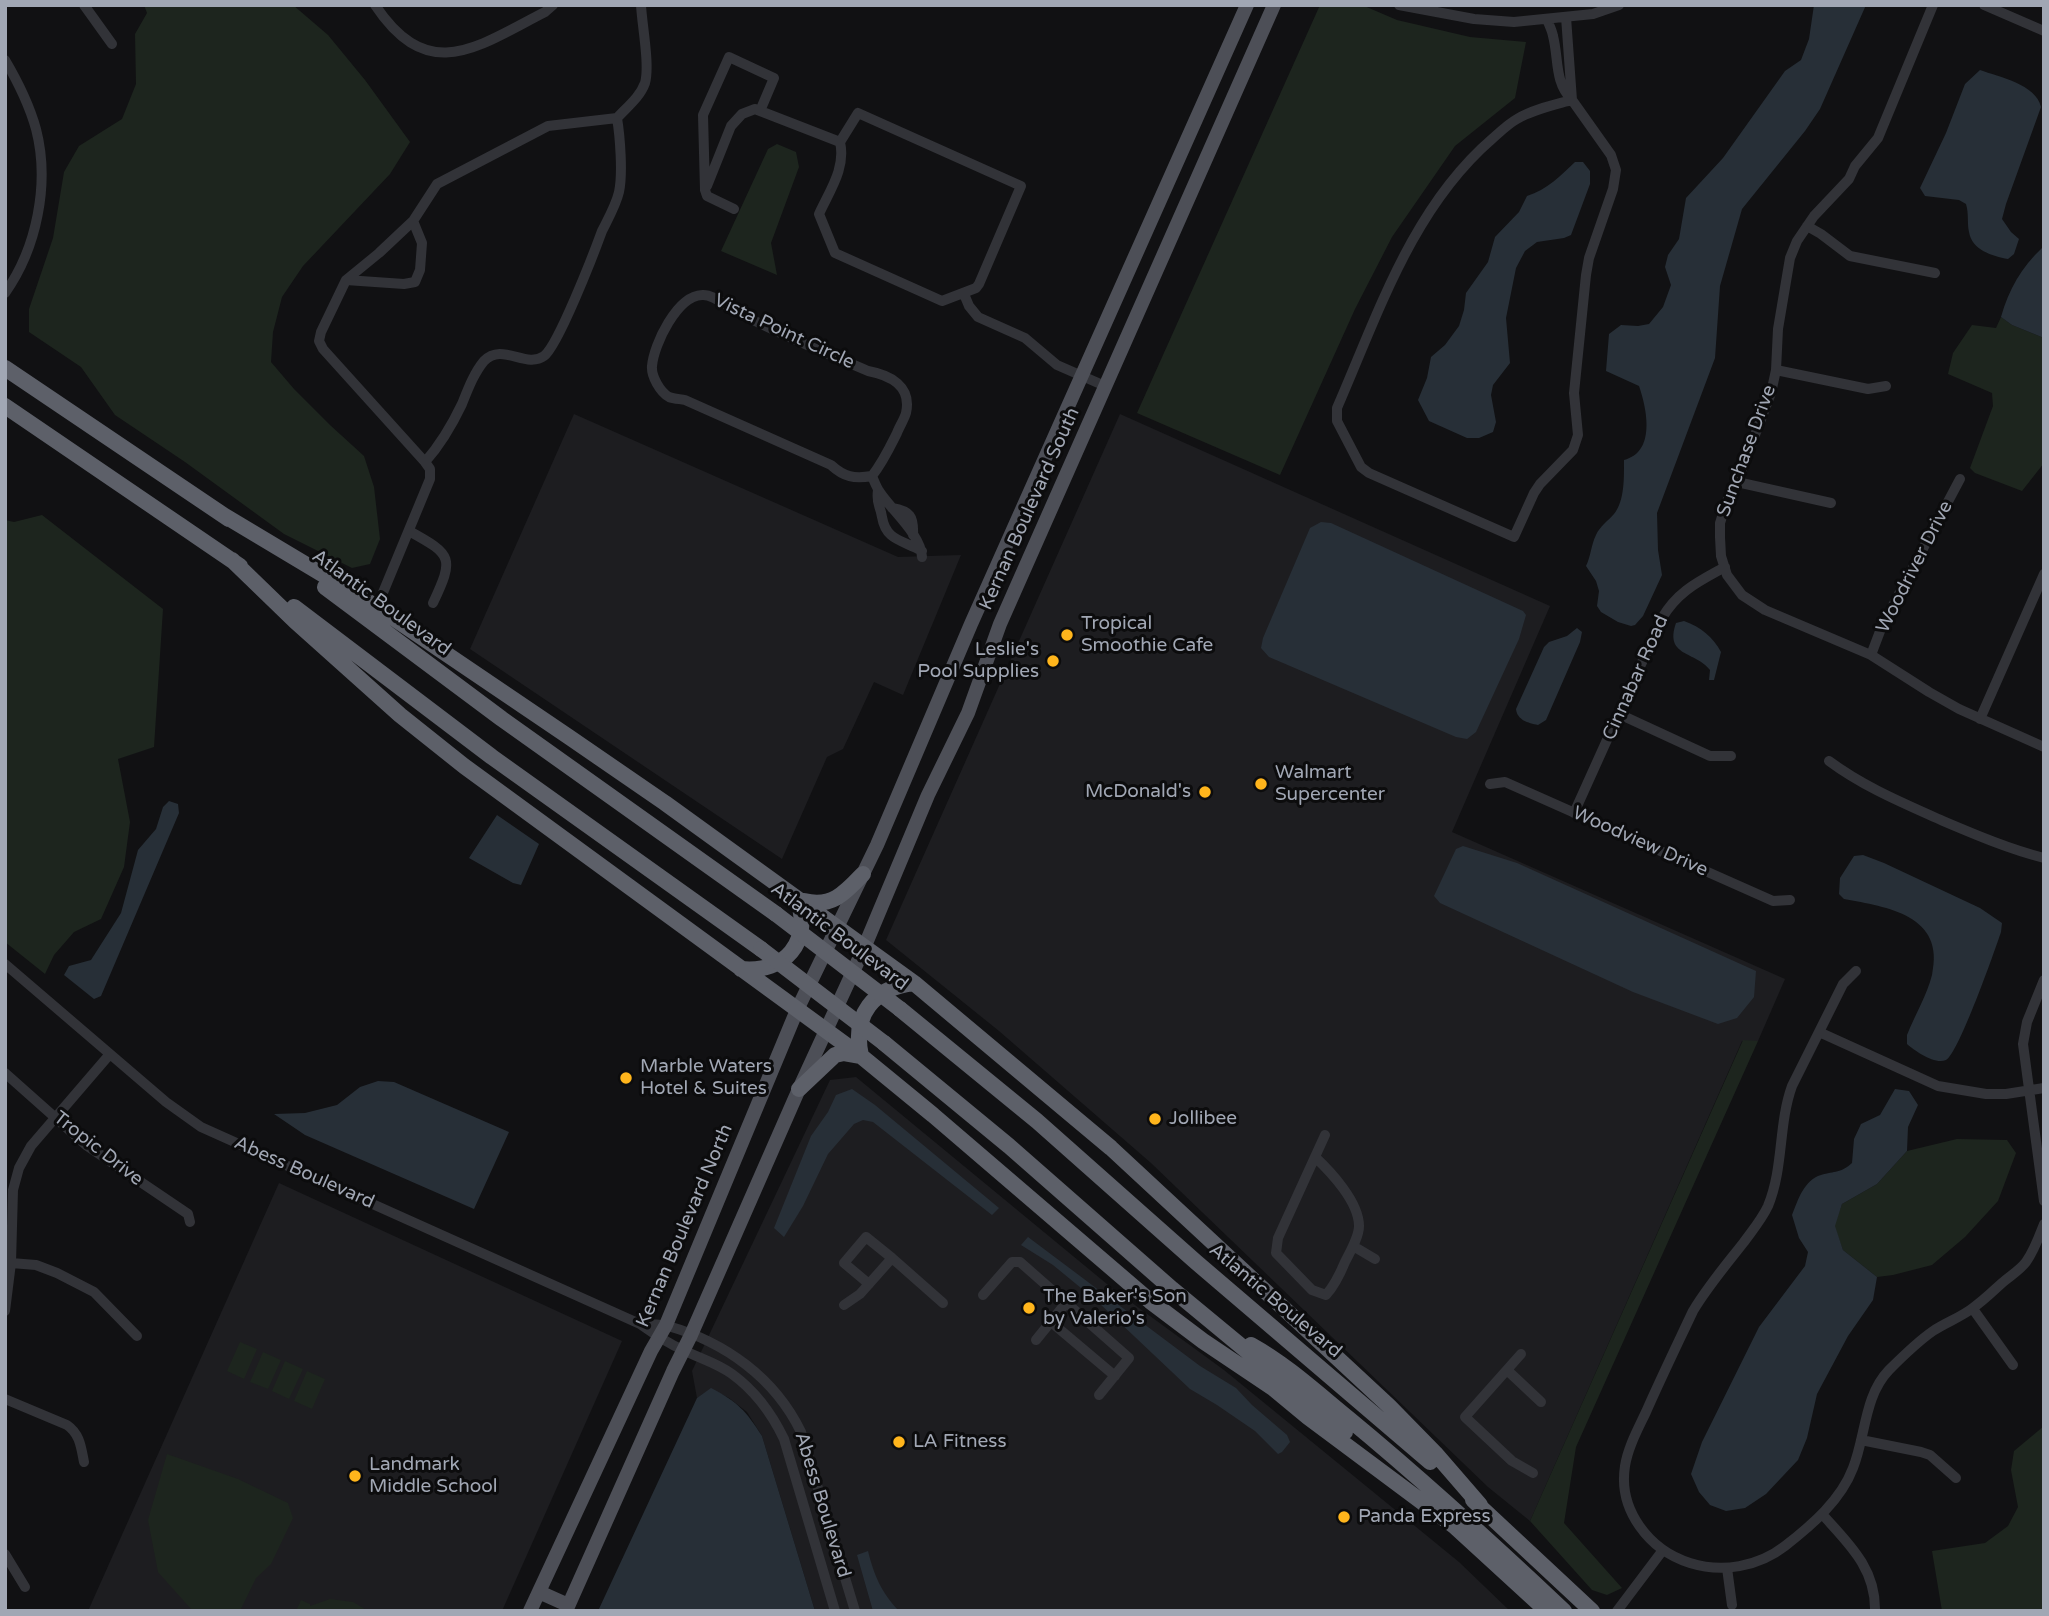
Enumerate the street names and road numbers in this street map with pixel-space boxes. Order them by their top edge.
street label: Vista Point Circle [710,289,858,375]
street label: Sunchase Drive [1713,382,1781,520]
street label: Kernan Boulevard South [975,404,1085,614]
street label: Woodriver Drive [1872,497,1958,637]
street label: Atlantic Boulevard [307,545,455,661]
street label: Cinnabar Road [1598,612,1674,744]
street label: Woodview Drive [1569,802,1711,882]
street label: Atlantic Boulevard [766,878,912,996]
street label: Tropic Drive [49,1107,147,1191]
street label: Kernan Boulevard North [632,1121,738,1331]
street label: Abess Boulevard [230,1132,378,1214]
street label: Atlantic Boulevard [1204,1239,1346,1363]
street label: Abess Boulevard [789,1429,855,1581]

